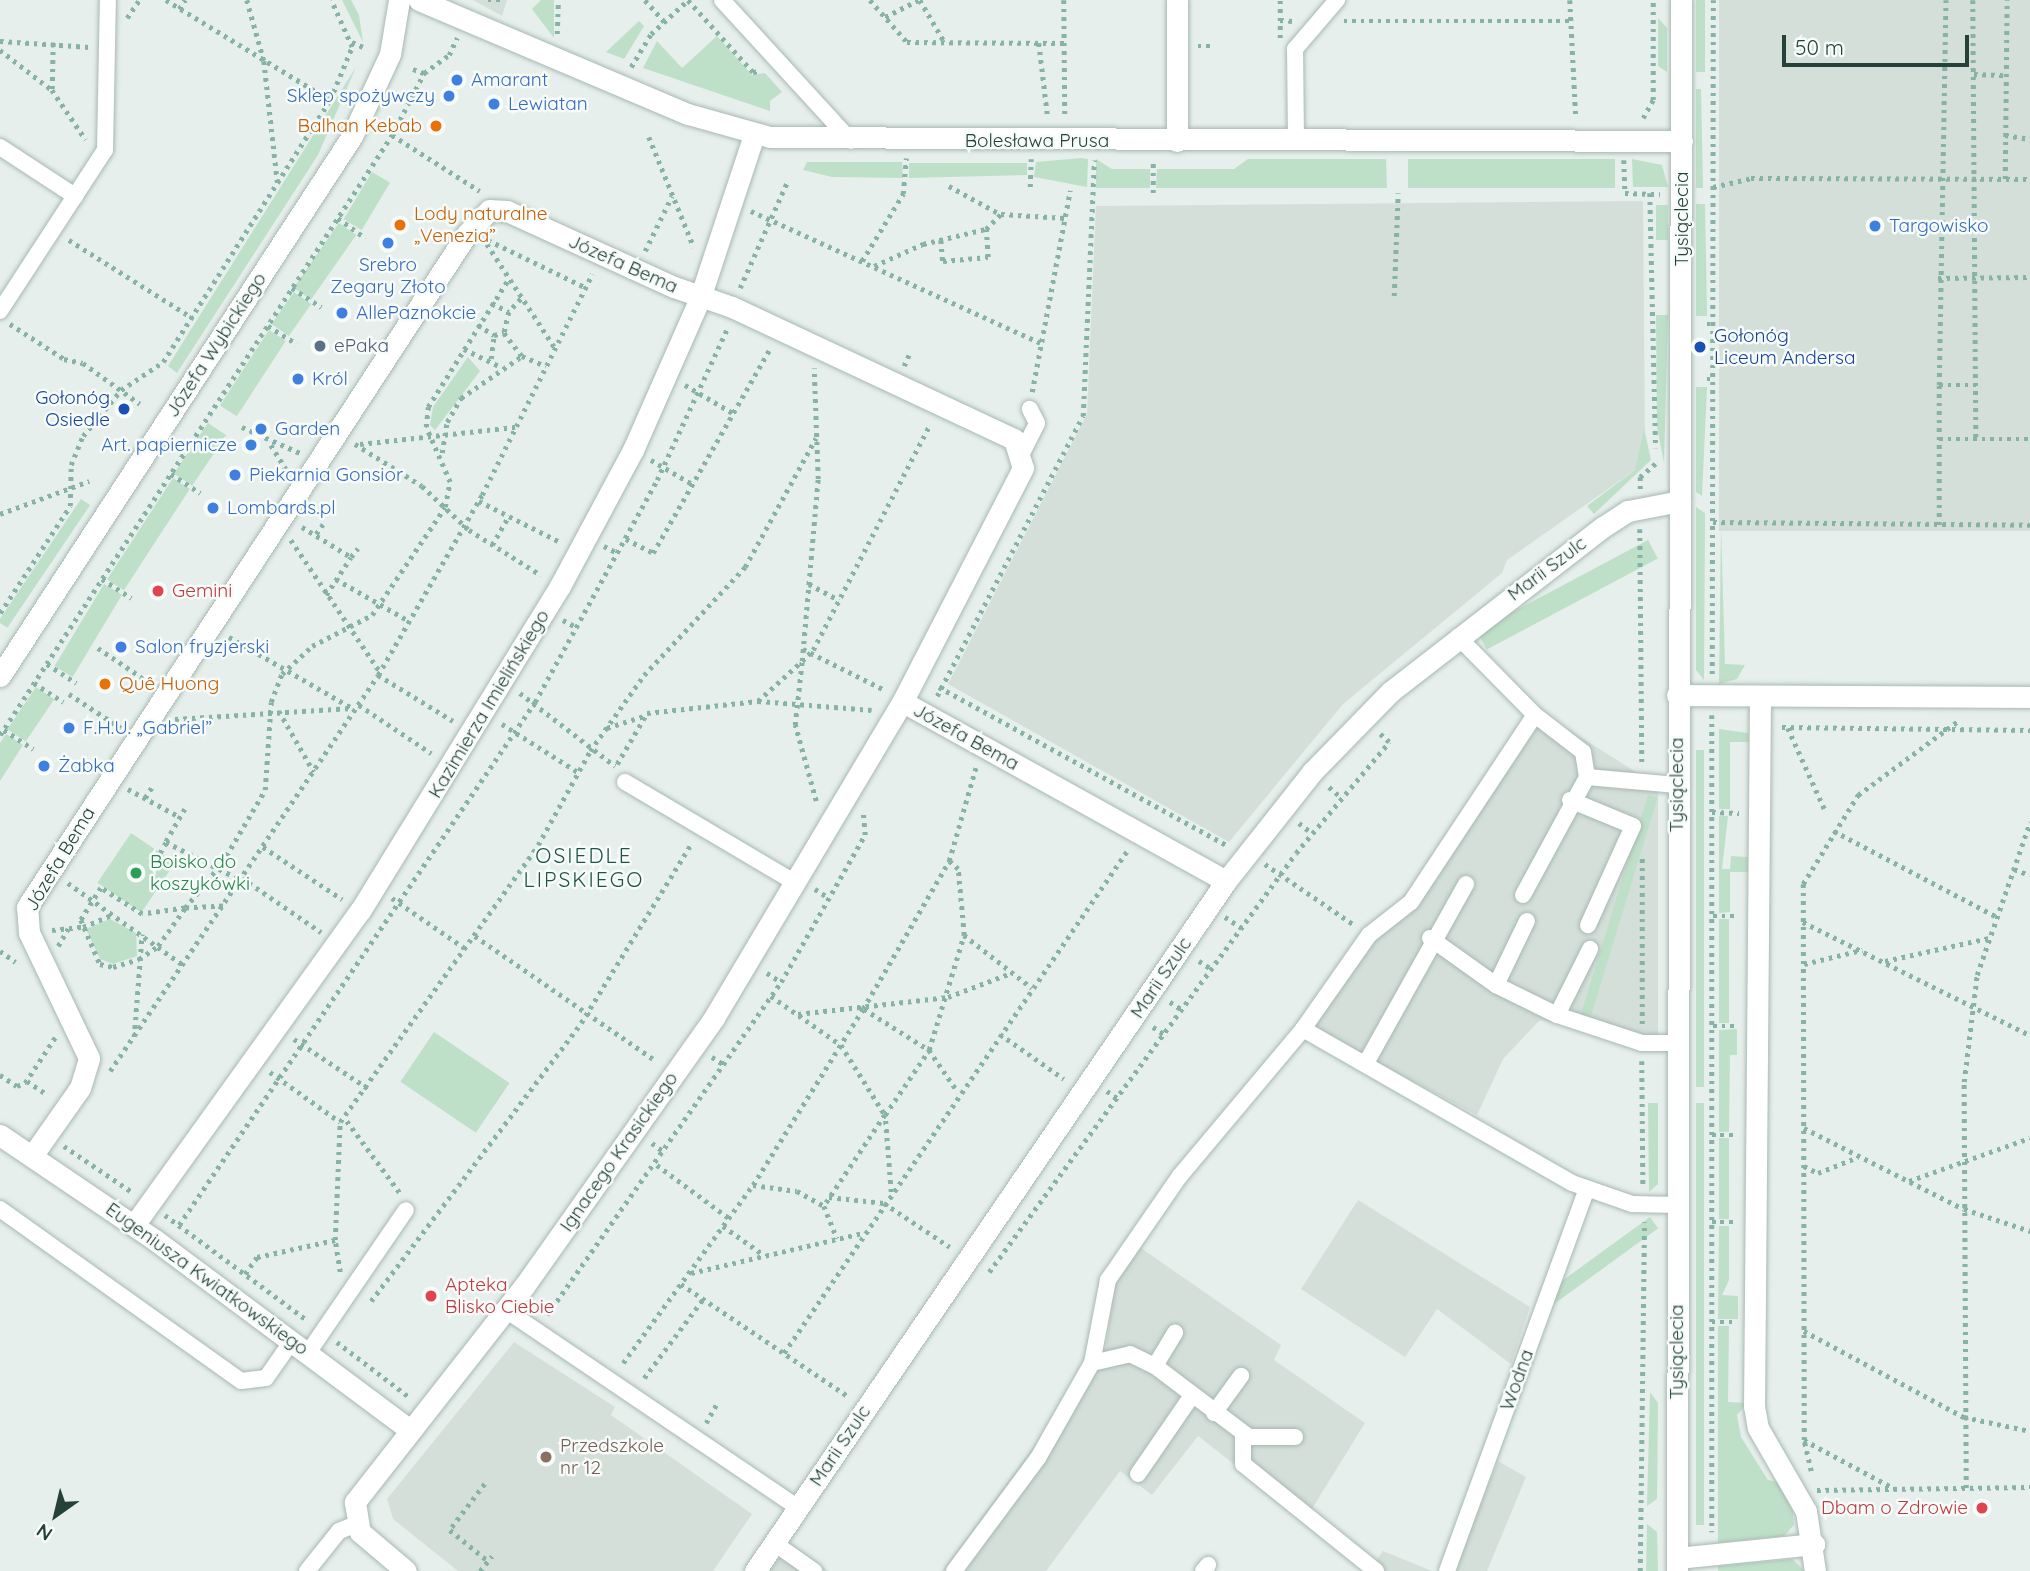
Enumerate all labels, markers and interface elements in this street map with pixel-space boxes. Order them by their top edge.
scale bar [1785,21,1972,65]
text: 50 m [1795,34,1844,60]
place label: Amarant [471,69,548,91]
marker: Amarant [449,72,465,88]
place label: Sklep spożywczy [287,85,435,107]
marker: Sklep spożywczy [441,88,457,104]
place label: Lewiatan [508,93,588,115]
marker: Lewiatan [486,96,502,112]
place label: Balhan Kebab [298,115,422,137]
marker: Balhan Kebab [428,118,444,134]
street label: Bolesława Prusa [965,130,1109,152]
street label: Tysiąclecia [1671,172,1693,266]
place label: Lody naturalne „Venezia” [414,203,548,247]
place label: Targowisko [1889,215,1989,237]
marker: Lody naturalne „Venezia” [392,217,408,233]
marker: Targowisko [1867,218,1883,234]
street label: Józefa Bema [565,230,681,298]
marker: Srebro Zegary Złoto [380,235,396,251]
place label: Srebro Zegary Złoto [330,254,446,298]
street label: Józefa Wybickiego [161,268,271,422]
place label: AllePaznokcie [356,302,476,324]
marker: AllePaznokcie [334,305,350,321]
place label: Gołonóg Liceum Andersa [1714,325,1855,369]
place label: ePaka [334,335,389,357]
marker: ePaka [312,338,328,354]
marker: Gołonóg Liceum Andersa [1692,339,1708,355]
place label: Król [312,368,348,390]
marker: Król [290,371,306,387]
place label: Gołonóg Osiedle [35,387,110,431]
marker: Gołonóg Osiedle [116,401,132,417]
place label: Garden [275,418,340,440]
marker: Garden [253,421,269,437]
place label: Art. papiernicze [101,434,237,456]
marker: Art. papiernicze [243,437,259,453]
place label: Piekarnia Gonsior [249,464,403,486]
marker: Piekarnia Gonsior [227,467,243,483]
place label: Lombards.pl [227,497,336,519]
marker: Lombards.pl [205,500,221,516]
street label: Marii Szulc [1503,532,1591,606]
place label: Gemini [172,580,232,602]
marker: Gemini [150,583,166,599]
street label: Kazimierza Imielińskiego [424,606,554,802]
place label: Salon fryzjerski [135,636,269,658]
marker: Salon fryzjerski [113,639,129,655]
place label: Quê Huong [119,673,219,695]
marker: Quê Huong [97,676,113,692]
street label: Józefa Bema [909,699,1023,775]
place label: F.H.U. „Gabriel” [83,717,212,739]
marker: F.H.U. „Gabriel” [61,720,77,736]
street label: Tysiąclecia [1666,738,1688,832]
place label: Żabka [58,755,115,777]
marker: Żabka [36,758,52,774]
street label: Józefa Bema [20,803,100,915]
district label: OSIEDLE LIPSKIEGO [525,842,643,892]
place label: Boisko do koszykówki [150,851,250,895]
marker: Boisko do koszykówki [128,865,144,881]
street label: Marii Szulc [1126,933,1196,1023]
street label: Ignacego Krasickiego [555,1068,683,1236]
street label: Eugeniusza Kwiatkowskiego [101,1198,313,1360]
place label: Apteka Blisko Ciebie [445,1274,555,1318]
marker: Apteka Blisko Ciebie [423,1288,439,1304]
street label: Tysiąclecia [1666,1305,1688,1399]
street label: Wodna [1495,1346,1539,1414]
street label: Marii Szulc [805,1401,875,1491]
place label: Przedszkole nr 12 [560,1435,664,1479]
marker: Przedszkole nr 12 [538,1449,554,1465]
north arrow [21,1480,91,1550]
place label: Dbam o Zdrowie [1821,1497,1968,1519]
marker: Dbam o Zdrowie [1974,1500,1990,1516]
text: N [32,1519,57,1546]

